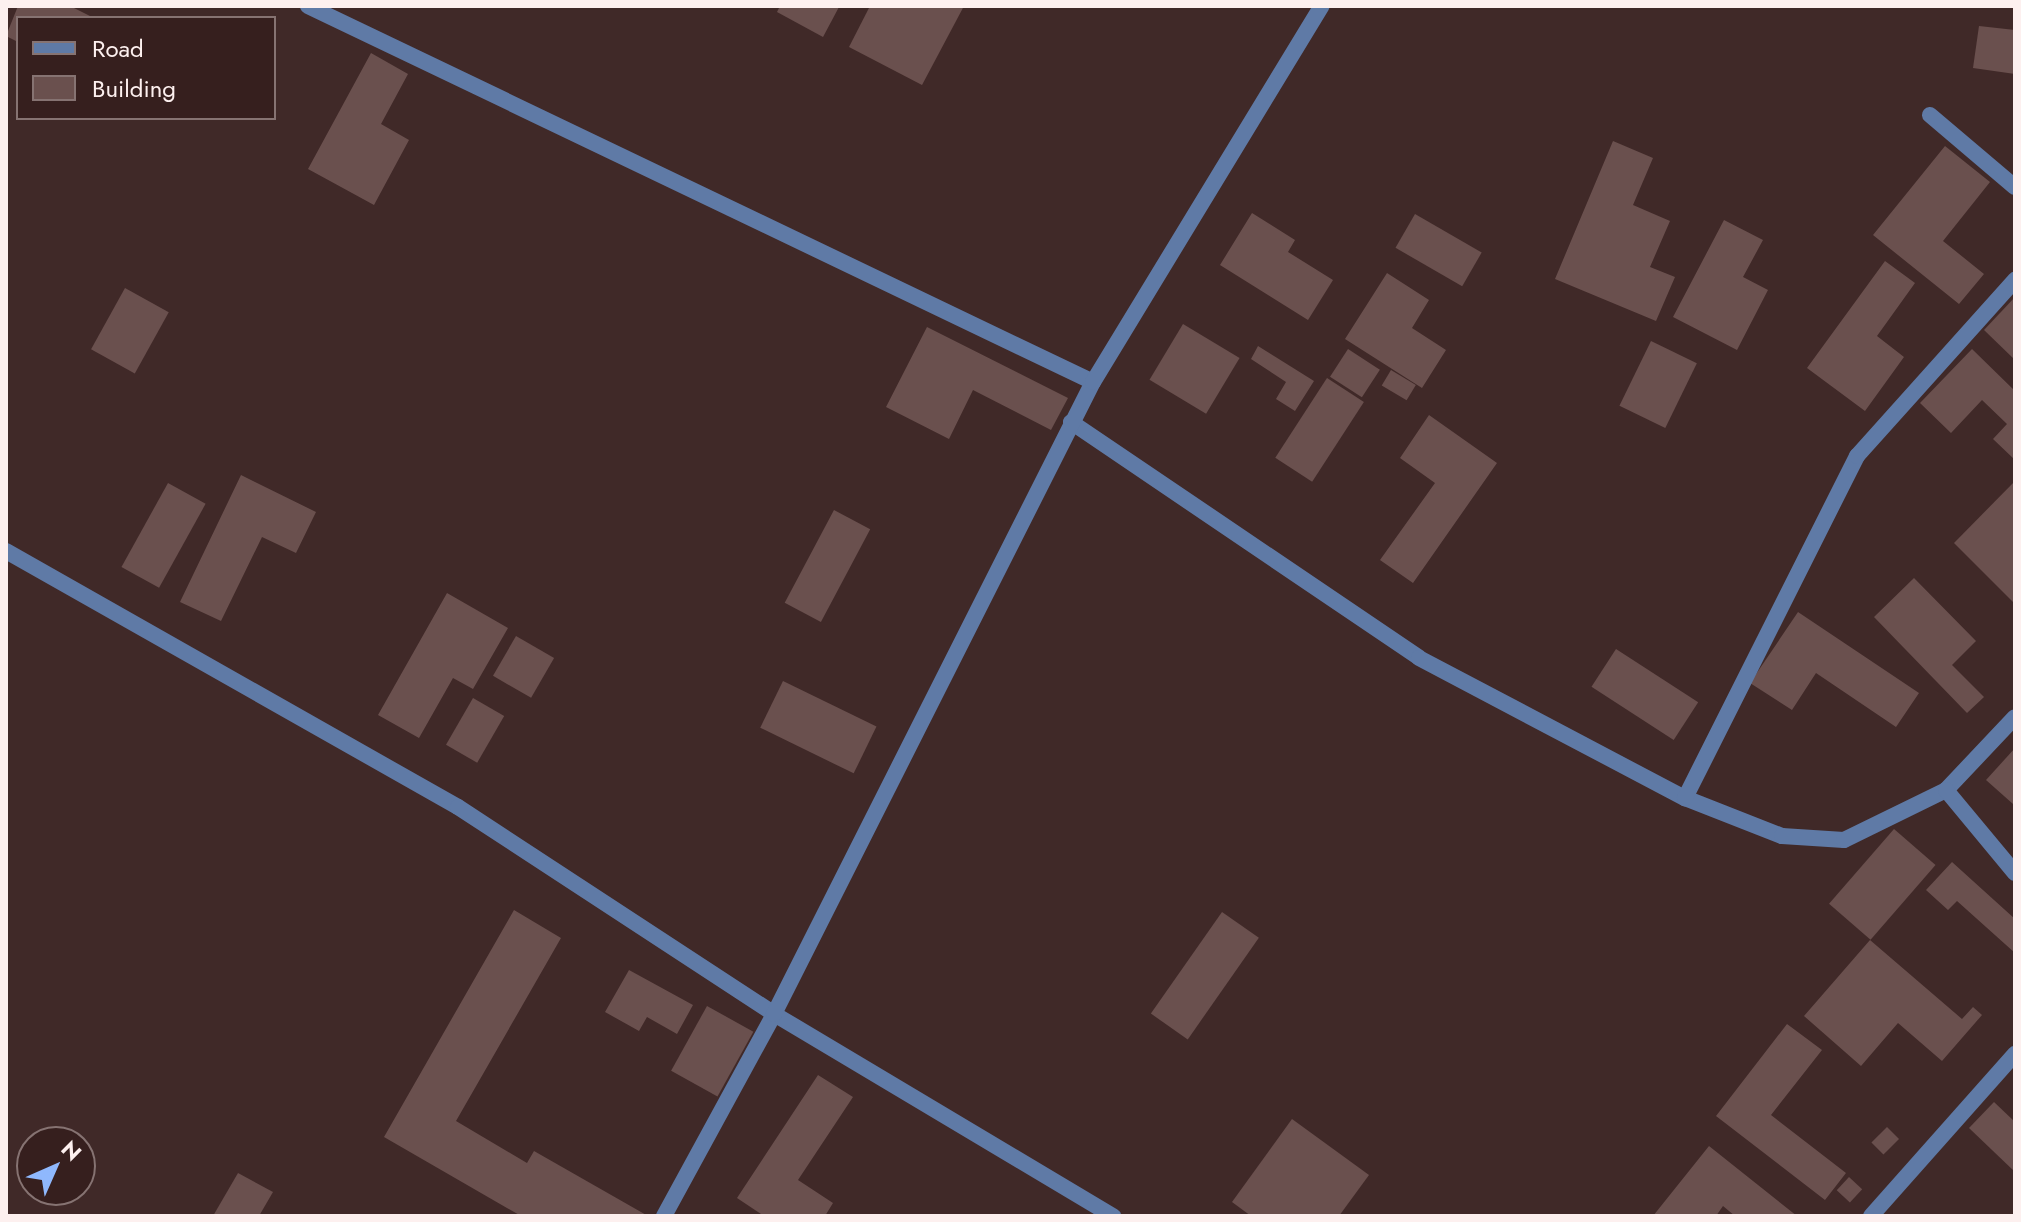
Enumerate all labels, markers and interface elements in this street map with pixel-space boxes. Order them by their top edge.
legend [16,16,276,120]
text: Road [92,31,144,66]
text: Building [92,71,176,106]
north arrow [16,1126,96,1206]
text: N [54,1133,89,1168]

